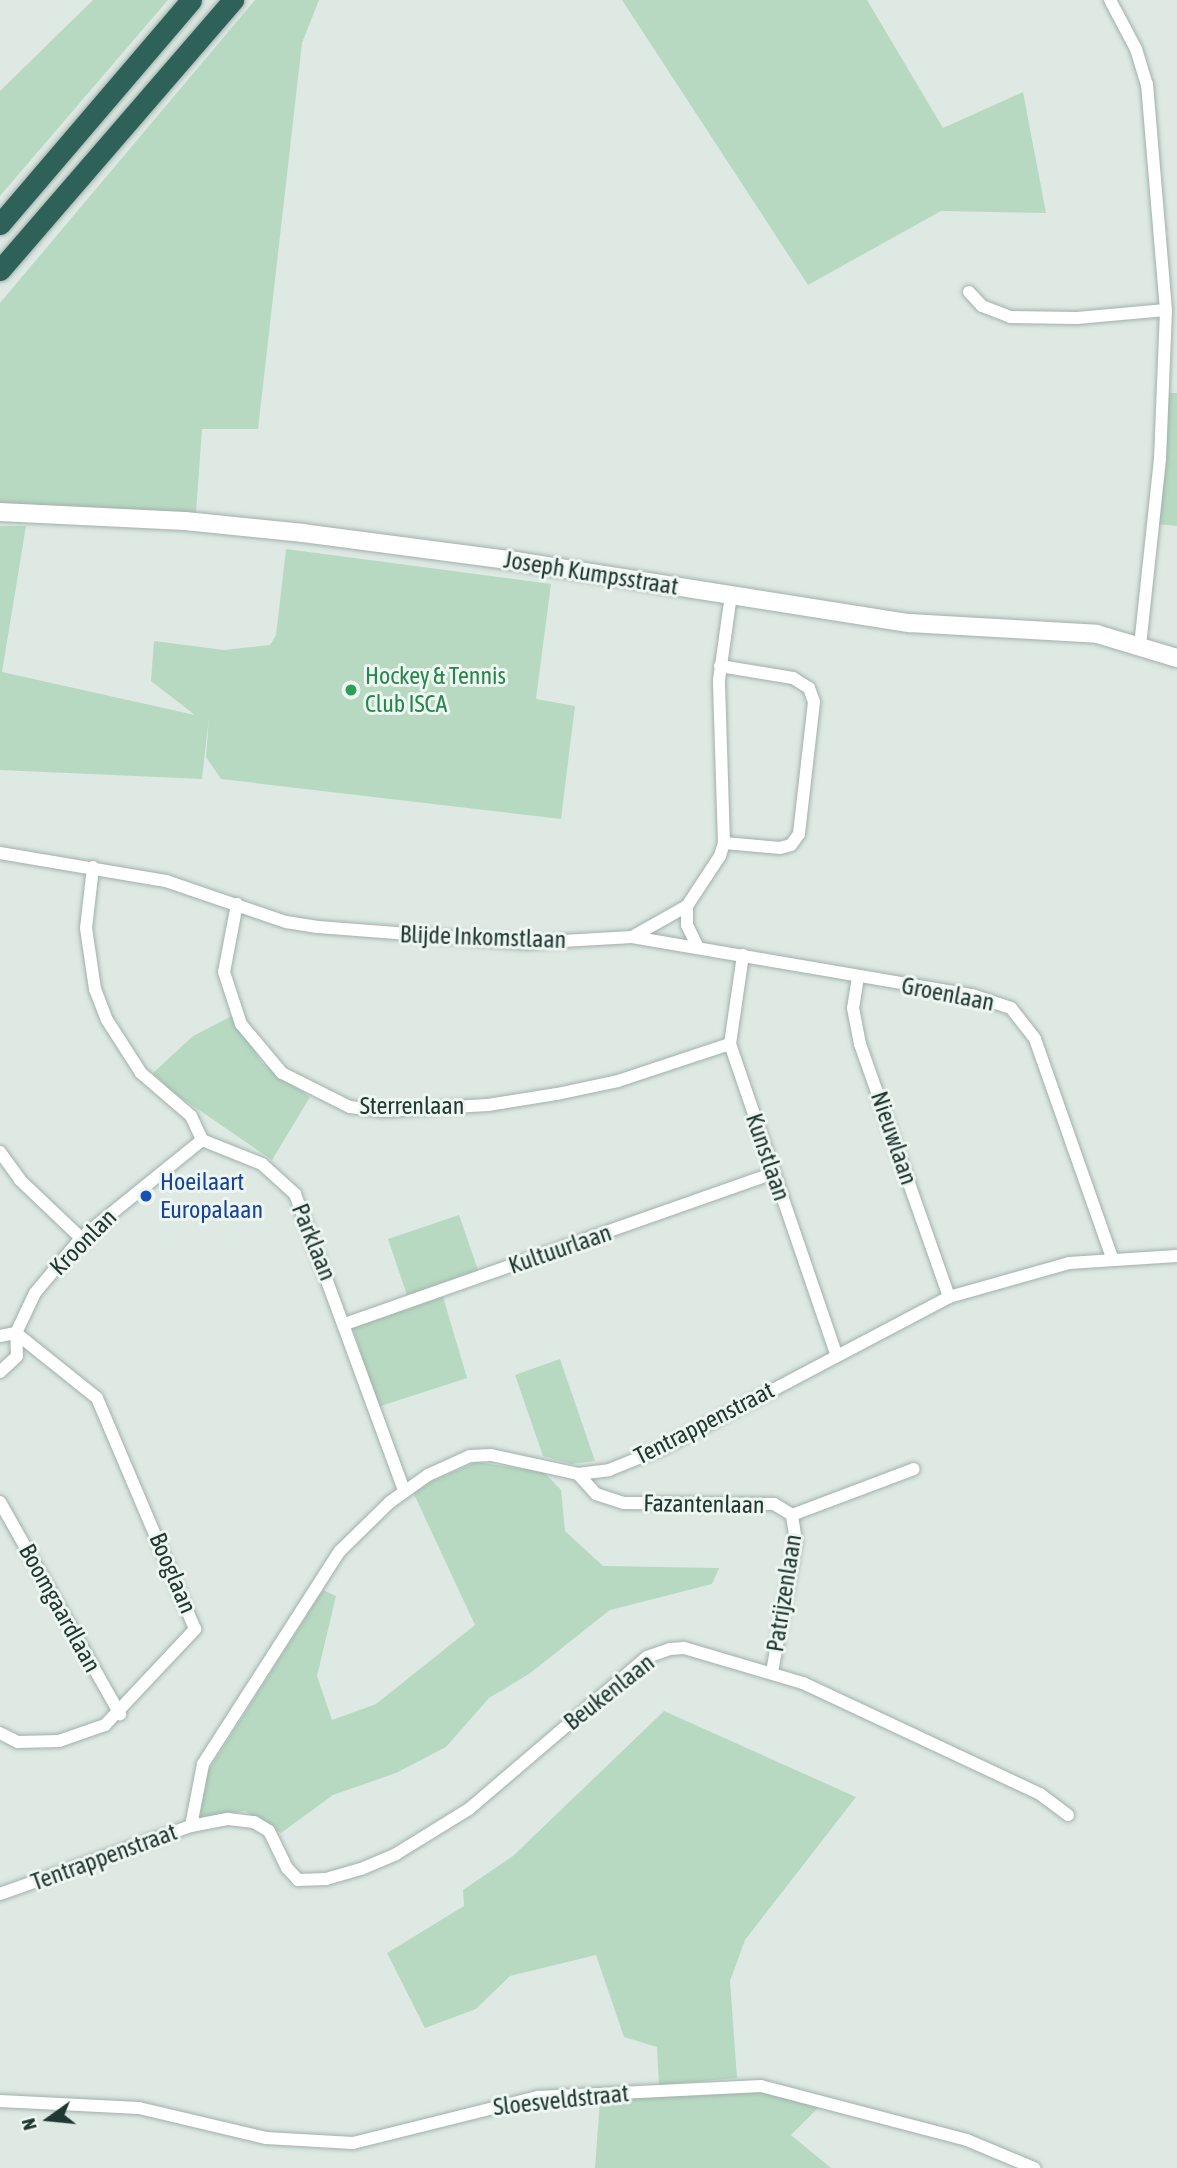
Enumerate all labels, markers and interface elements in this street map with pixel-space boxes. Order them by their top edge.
street label: Joseph Kumpsstraat [502,545,680,601]
place label: Hockey & Tennis Club ISCA [365,662,506,718]
marker: Hockey & Tennis Club ISCA [343,682,359,698]
street label: Blijde Inkomstlaan [399,920,567,954]
street label: Groenlaan [899,971,997,1017]
street label: Nieuwlaan [865,1088,923,1188]
street label: Sterrenlaan [360,1092,464,1120]
street label: Kunstlaan [740,1110,796,1204]
place label: Hoeilaart Europalaan [160,1168,263,1224]
marker: Hoeilaart Europalaan [138,1188,154,1204]
street label: Parklaan [286,1199,342,1285]
street label: Kroonlan [44,1203,122,1281]
street label: Kultuurlaan [505,1218,615,1280]
street label: Tentrappenstraat [629,1375,779,1471]
street label: Fazantenlaan [643,1489,765,1519]
street label: Booglaan [143,1528,203,1618]
street label: Patrijzenlaan [760,1532,808,1654]
street label: Boomgaardlaan [13,1539,107,1677]
street label: Beukenlaan [558,1648,660,1736]
street label: Tentrappenstraat [27,1817,181,1897]
street label: Sloesveldstraat [492,2079,630,2121]
north arrow [14,2084,84,2154]
text: N [17,2116,41,2133]

